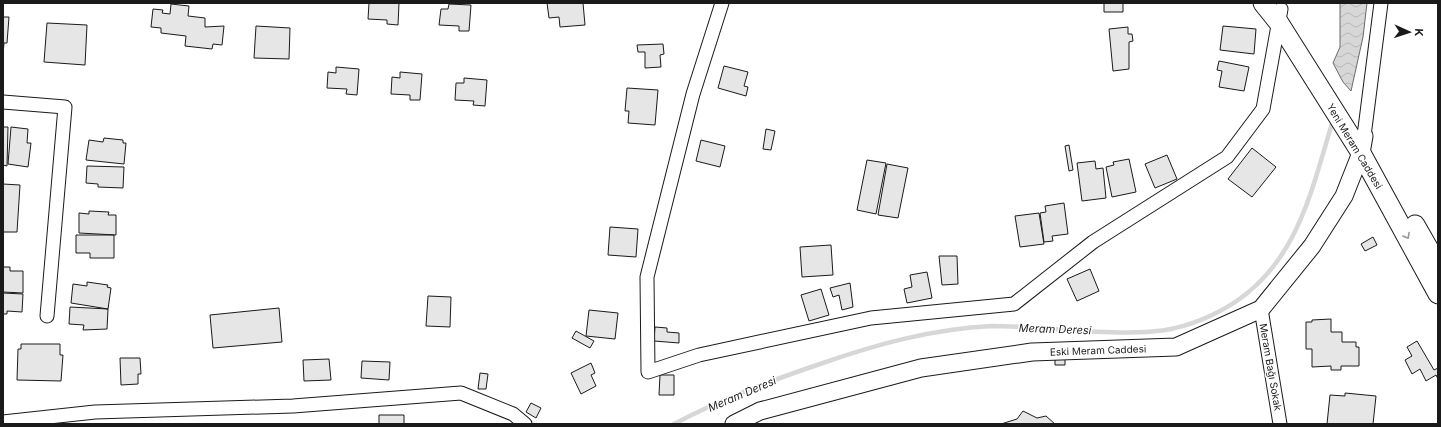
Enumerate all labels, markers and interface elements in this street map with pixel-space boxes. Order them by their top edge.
north arrow [1389,12,1429,52]
text: K [1412,28,1426,37]
street label: Yeni Meram Caddesi [1325,101,1385,191]
one-way arrow [1402,232,1409,240]
water label: Meram Deresi [1018,321,1092,337]
street label: Meram Bağı Sokak [1257,322,1285,412]
street label: Eski Meram Caddesi [1050,342,1146,358]
water label: Meram Deresi [706,373,779,415]

